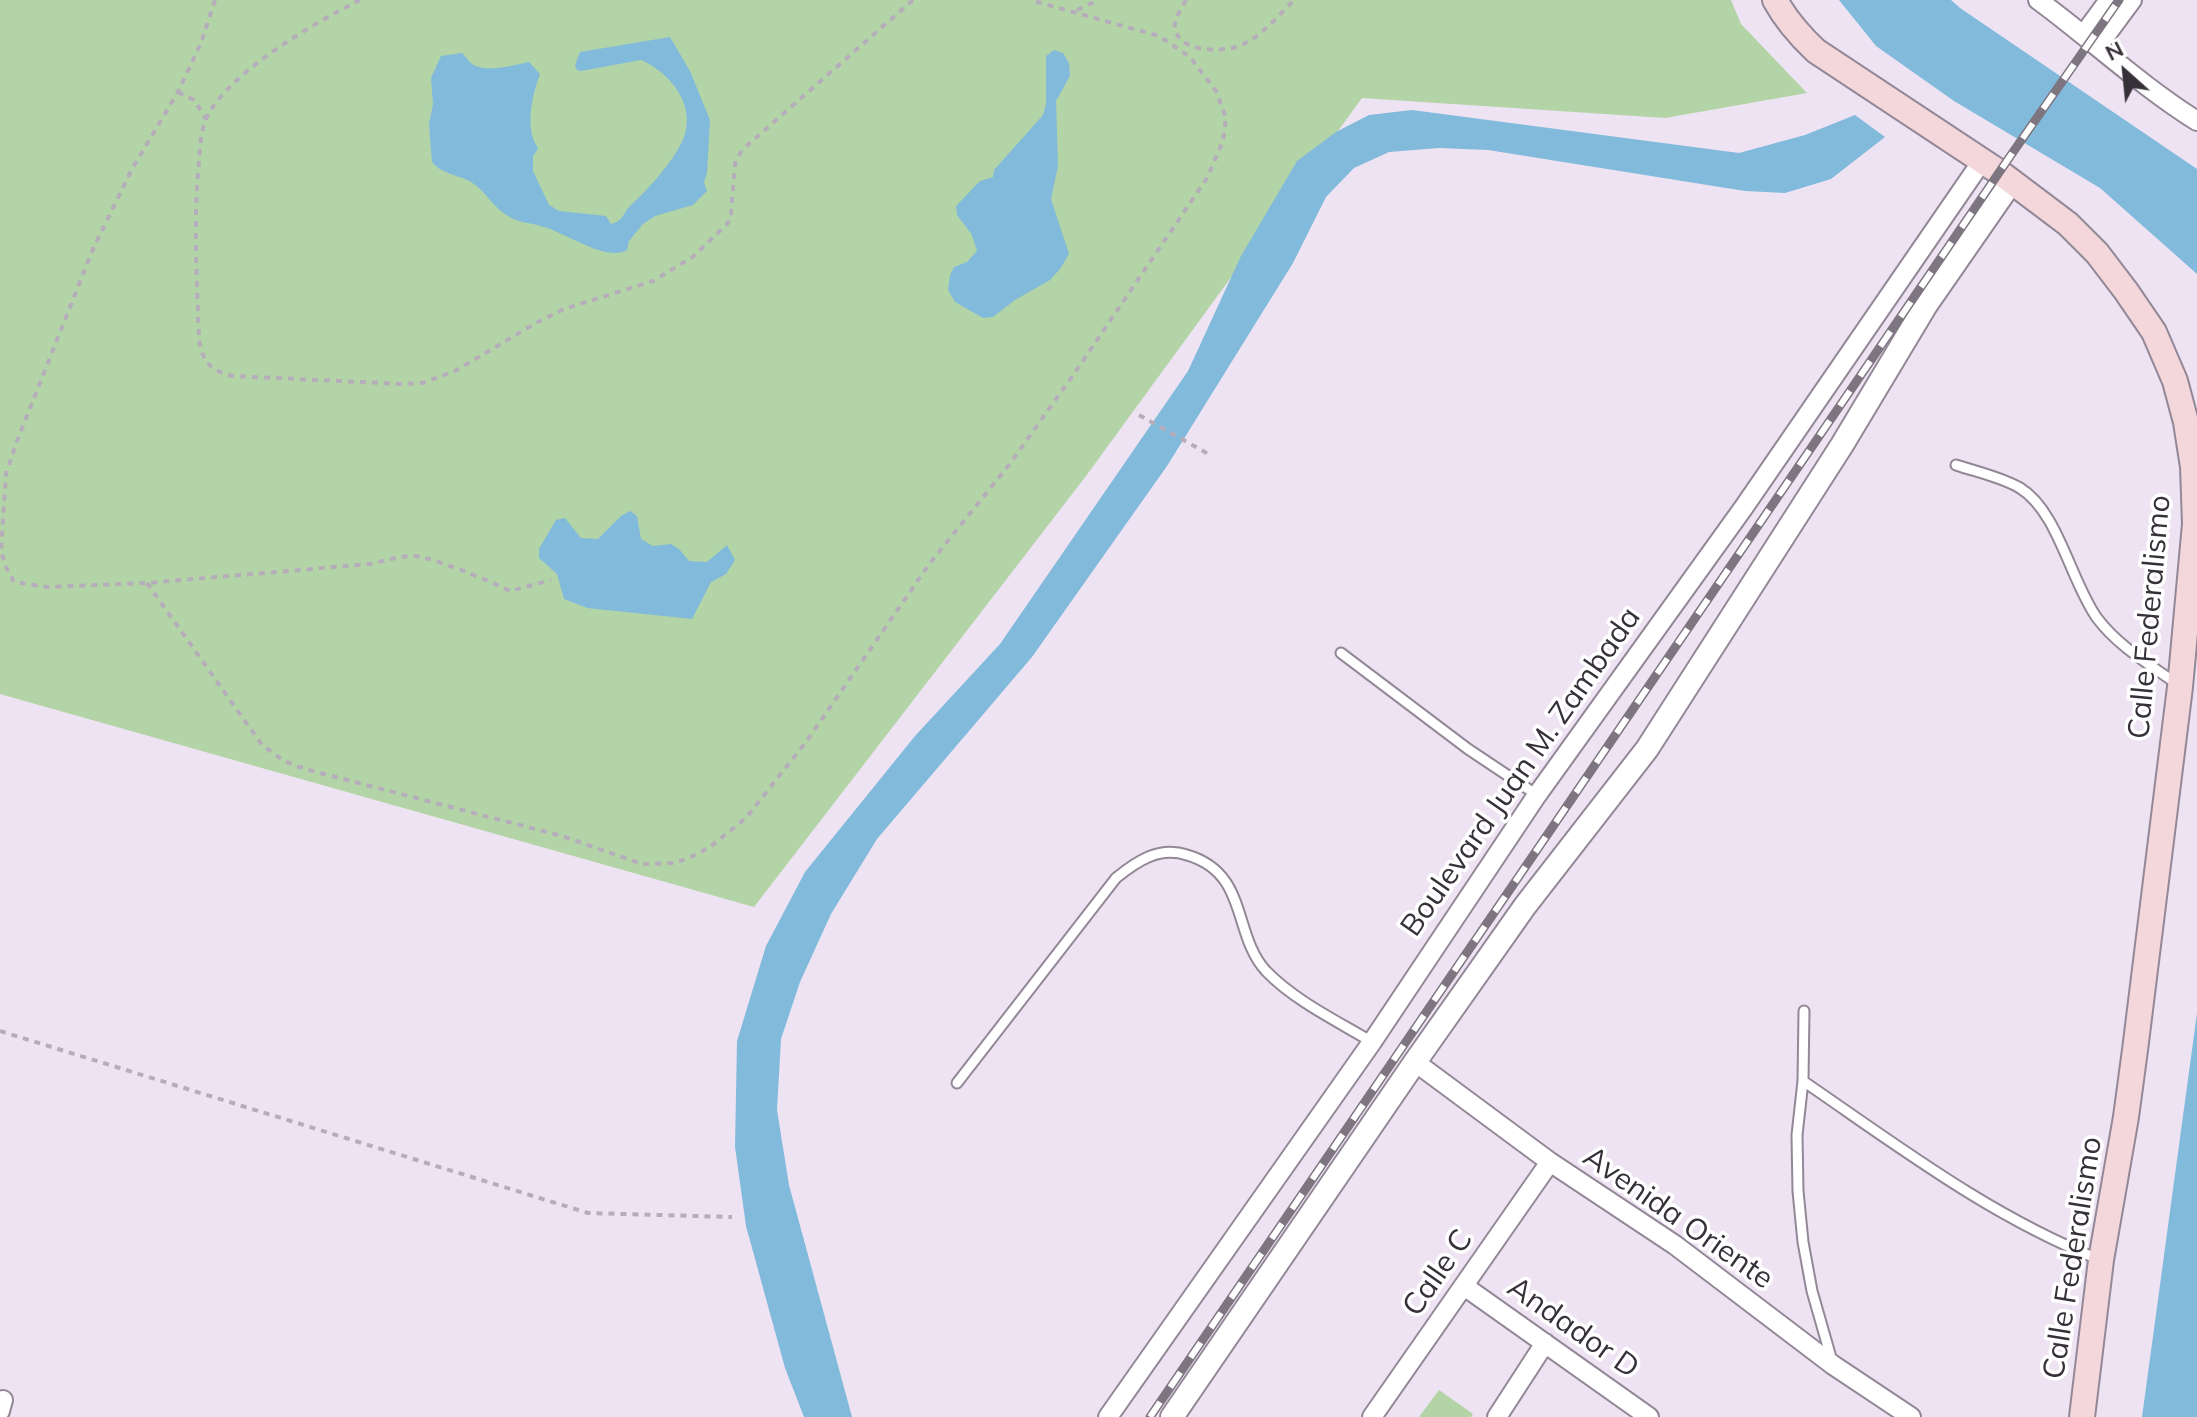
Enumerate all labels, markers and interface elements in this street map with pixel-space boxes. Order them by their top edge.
north arrow [2085,32,2165,112]
text: N [2100,34,2128,67]
street label: Calle Federalismo [2121,494,2179,740]
street label: Boulevard Juan M. Zambada [1393,601,1649,943]
street label: Calle Federalismo [2036,1134,2110,1382]
street label: Avenida Oriente [1576,1139,1780,1297]
street label: Calle C [1395,1223,1481,1323]
street label: Andador D [1500,1270,1646,1386]

